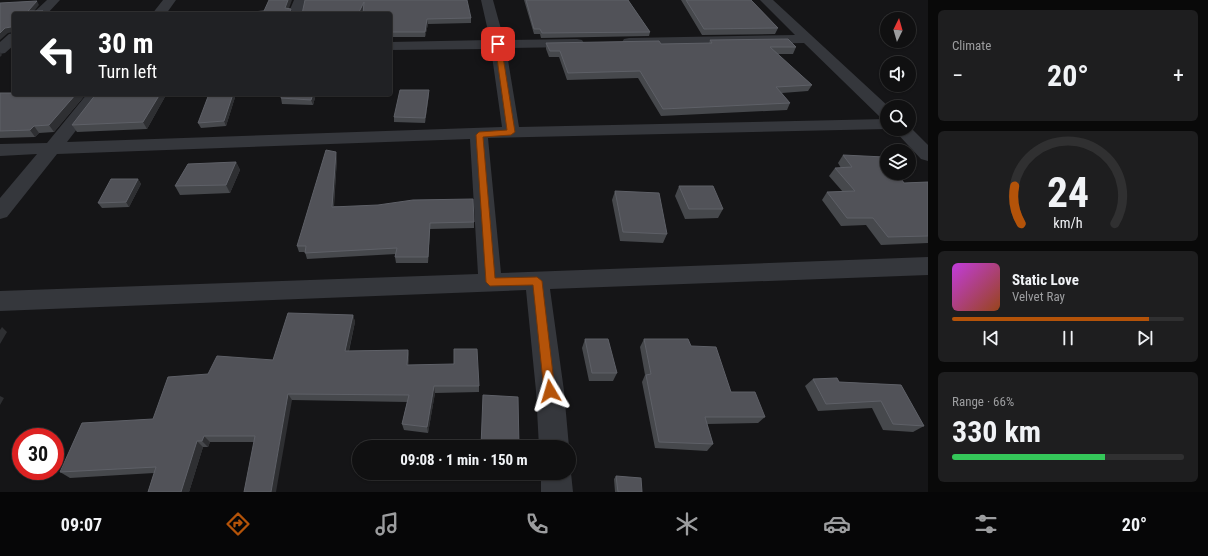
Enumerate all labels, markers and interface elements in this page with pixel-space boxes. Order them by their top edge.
north arrow [880,12,916,48]
map controls [880,12,916,180]
text: 30 m [98,27,154,60]
pin [481,27,515,61]
icon: left [32,28,84,80]
icon: arrive [487,33,509,55]
text: Climate [952,38,991,53]
button: sound [880,56,916,92]
text: 20° [1047,58,1089,93]
text: Turn left [98,61,157,82]
text: − [952,63,963,88]
text: + [1173,63,1184,88]
button: search [880,100,916,136]
button: layers [880,144,916,180]
text: 24 [1047,168,1089,217]
text: km/h [1053,214,1083,230]
text: Static Love [1012,271,1079,289]
text: Velvet Ray [1012,289,1065,304]
icon: previous [980,327,1002,349]
icon: pause [1057,327,1079,349]
icon: next [1134,327,1156,349]
position arrow [529,370,571,412]
text: Range · 66% [952,394,1014,409]
text: 330 km [952,414,1041,449]
speed limit sign: 30 [12,428,64,480]
text: 09:08 · 1 min · 150 m [400,451,528,469]
icon: directions [224,510,252,538]
icon: music [373,510,401,538]
icon: phone [523,510,551,538]
icon: climate [673,510,701,538]
icon: car [823,510,851,538]
icon: filters [972,510,1000,538]
text: 09:07 [61,514,102,535]
text: 20° [1122,514,1147,535]

